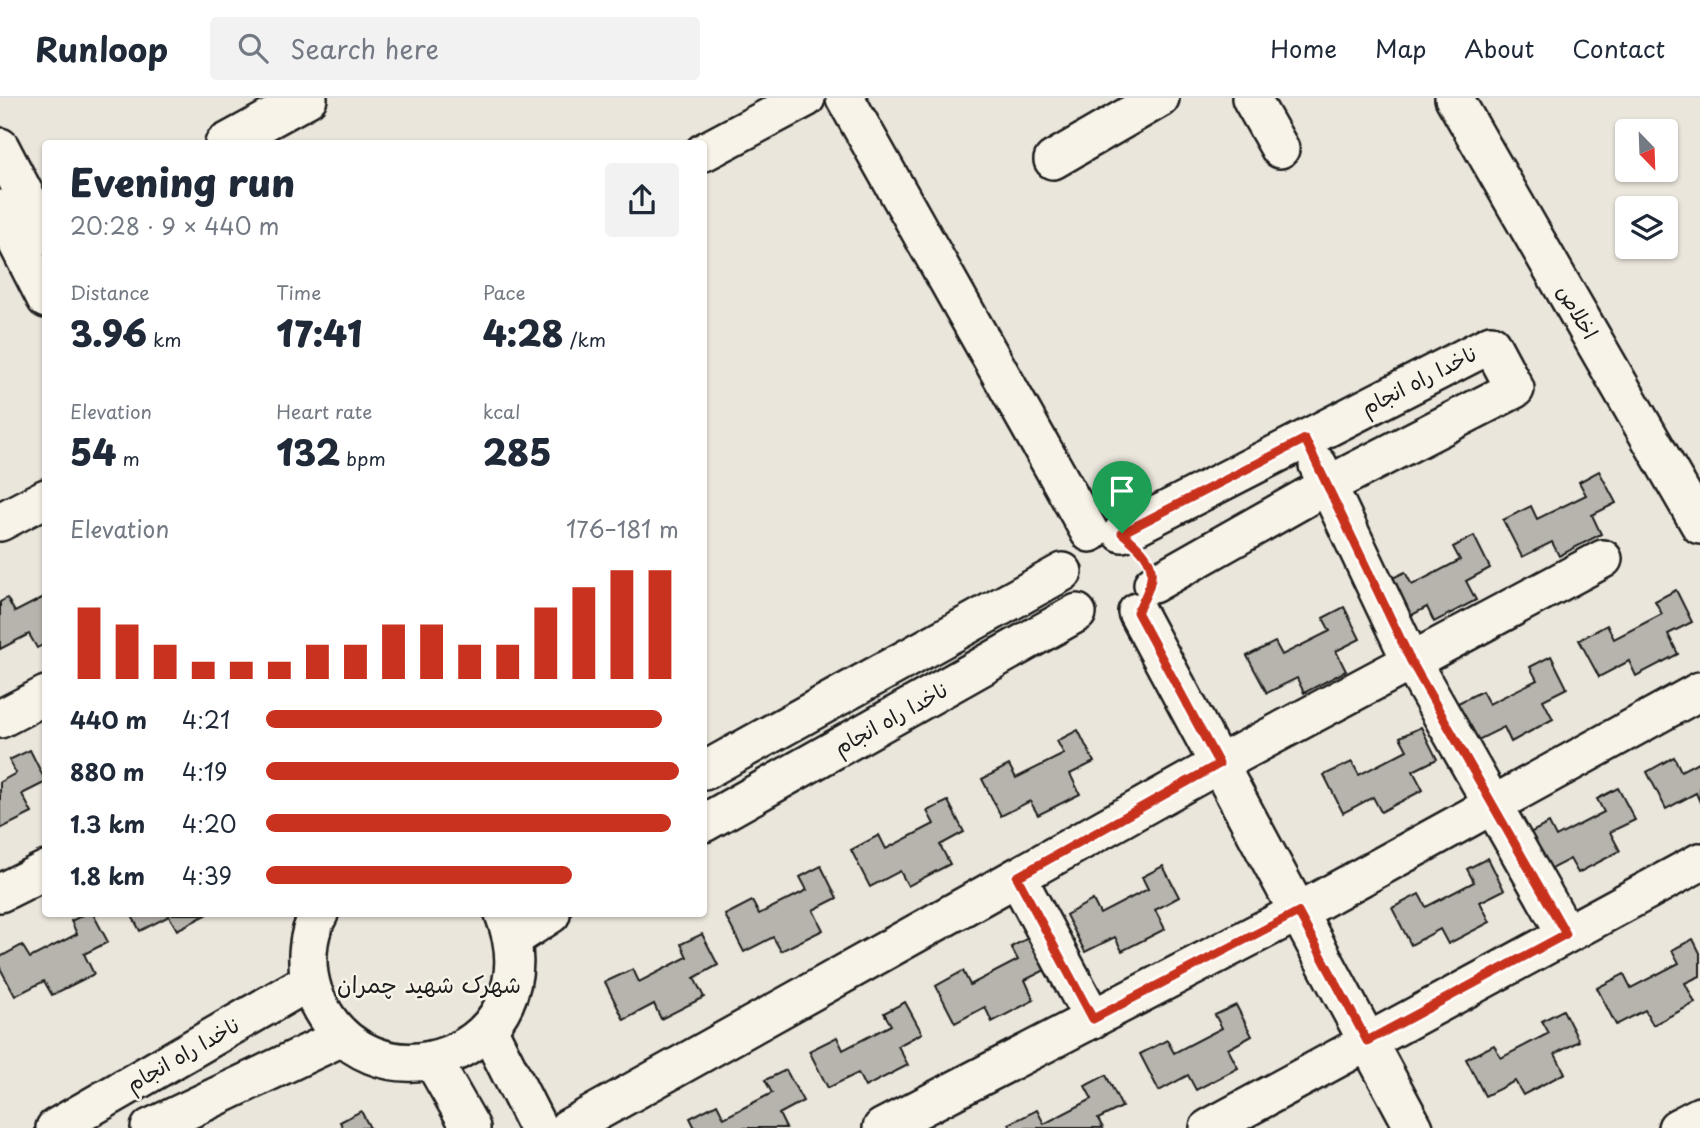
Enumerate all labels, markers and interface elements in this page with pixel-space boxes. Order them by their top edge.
search box [210,17,700,80]
text: Runloop [35,23,168,73]
icon: search [234,29,272,67]
text: Search here [290,29,439,68]
text: Home [1270,30,1337,66]
text: Map [1375,30,1426,66]
text: About [1464,30,1534,66]
text: Contact [1572,30,1665,66]
north arrow [1615,119,1678,182]
map controls [1615,119,1678,259]
text: Evening run [70,153,295,210]
button: share [605,163,679,237]
button: layers [1615,196,1678,259]
text: 20:28 · 9 × 440 m [70,208,279,243]
text: Distance [70,278,150,306]
text: Time [276,278,321,306]
text: Pace [483,278,526,306]
street label: اخلاص [1550,278,1607,344]
text: 3.96 [70,306,147,359]
text: 17:41 [276,306,362,359]
text: 4:28 [483,306,564,359]
text: km [147,325,182,353]
text: /km [564,325,606,353]
street label: ناخدا راه انجام [1355,336,1482,424]
text: Elevation [70,397,152,425]
text: Heart rate [276,397,372,425]
text: kcal [483,397,521,425]
text: 54 [70,425,116,478]
text: 132 [276,425,340,478]
text: 285 [483,425,552,478]
text: m [116,444,140,472]
text: bpm [340,444,386,472]
pin [1092,461,1152,533]
icon: arrive [1103,472,1141,510]
text: Elevation [70,511,169,546]
text: 176–181 m [566,511,679,546]
street label: ناخدا راه انجام [827,673,954,763]
text: 440 m [70,702,147,737]
text: 4:21 [182,702,230,737]
text: 880 m [70,754,145,789]
text: 4:19 [182,754,228,789]
text: 1.3 km [70,806,145,841]
text: 4:20 [182,806,237,841]
text: 1.8 km [70,858,145,893]
text: 4:39 [182,858,232,893]
district label: شهرک شهید چمران [337,966,521,1001]
street label: ناخدا راه انجام [120,1008,245,1100]

